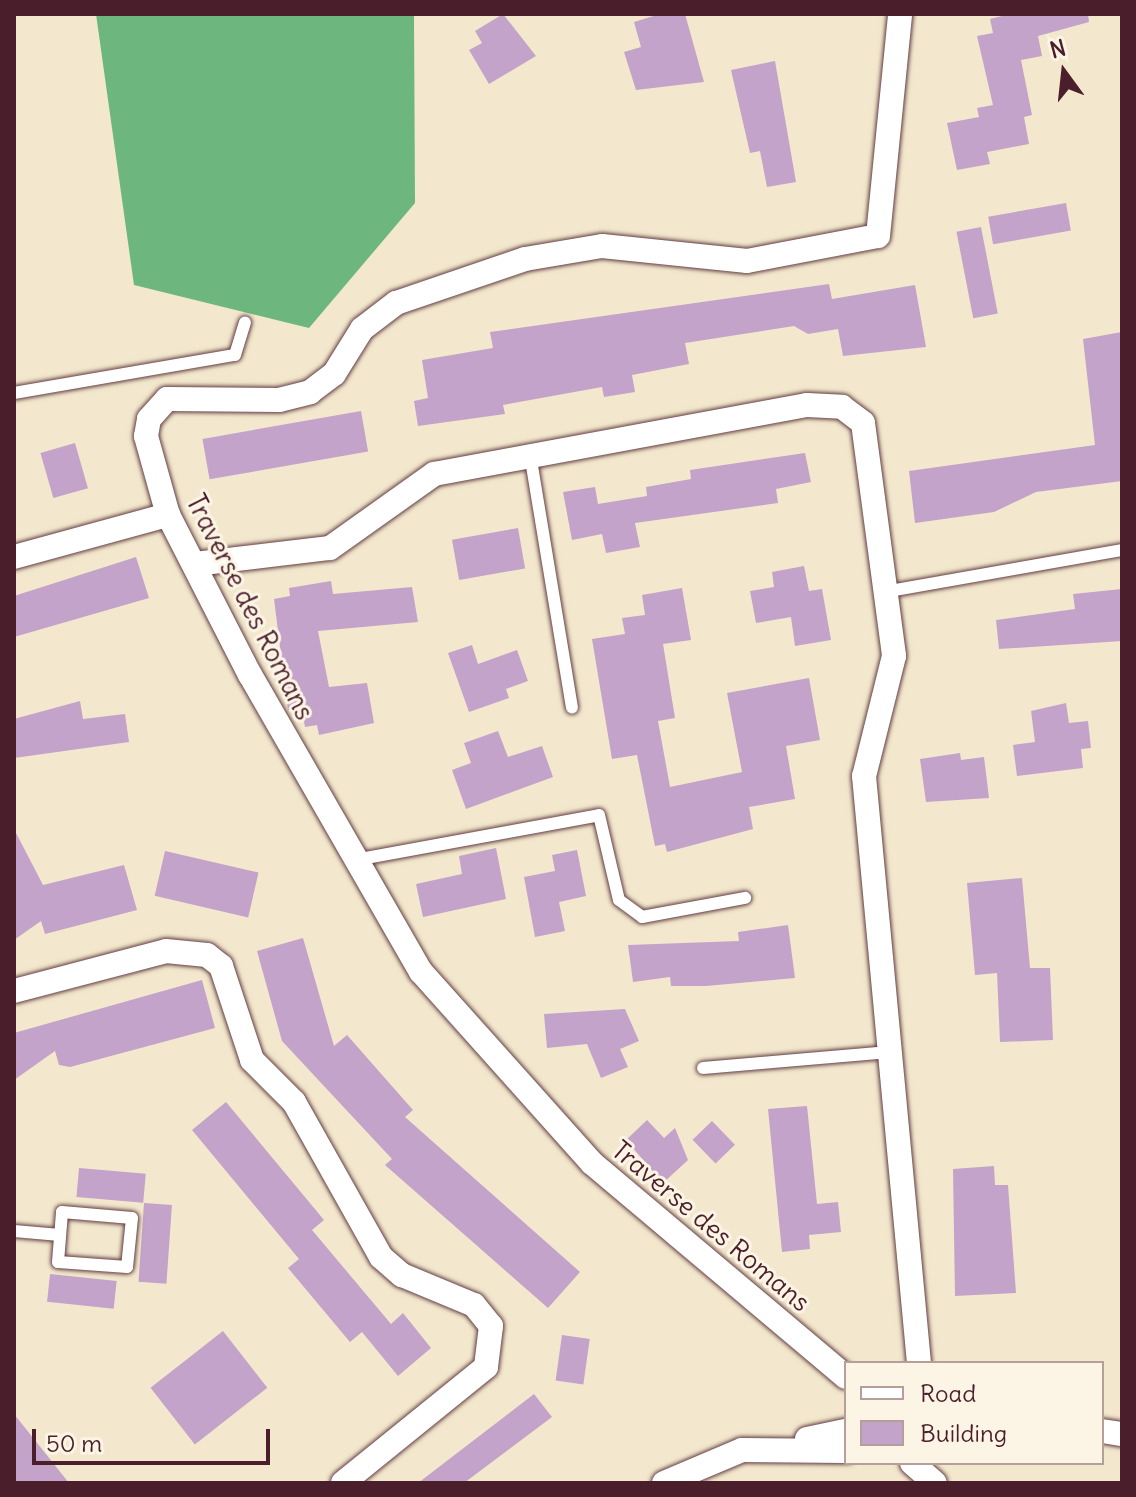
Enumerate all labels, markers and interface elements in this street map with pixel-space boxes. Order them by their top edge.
north arrow [1024,32,1104,112]
text: N [1047,33,1069,64]
street label: Traverse des Romans [180,489,320,725]
street label: Traverse des Romans [606,1134,816,1318]
legend [844,1361,1104,1465]
text: Road [920,1378,976,1408]
scale bar [36,1413,274,1463]
text: Building [920,1418,1007,1448]
text: 50 m [46,1428,102,1458]

